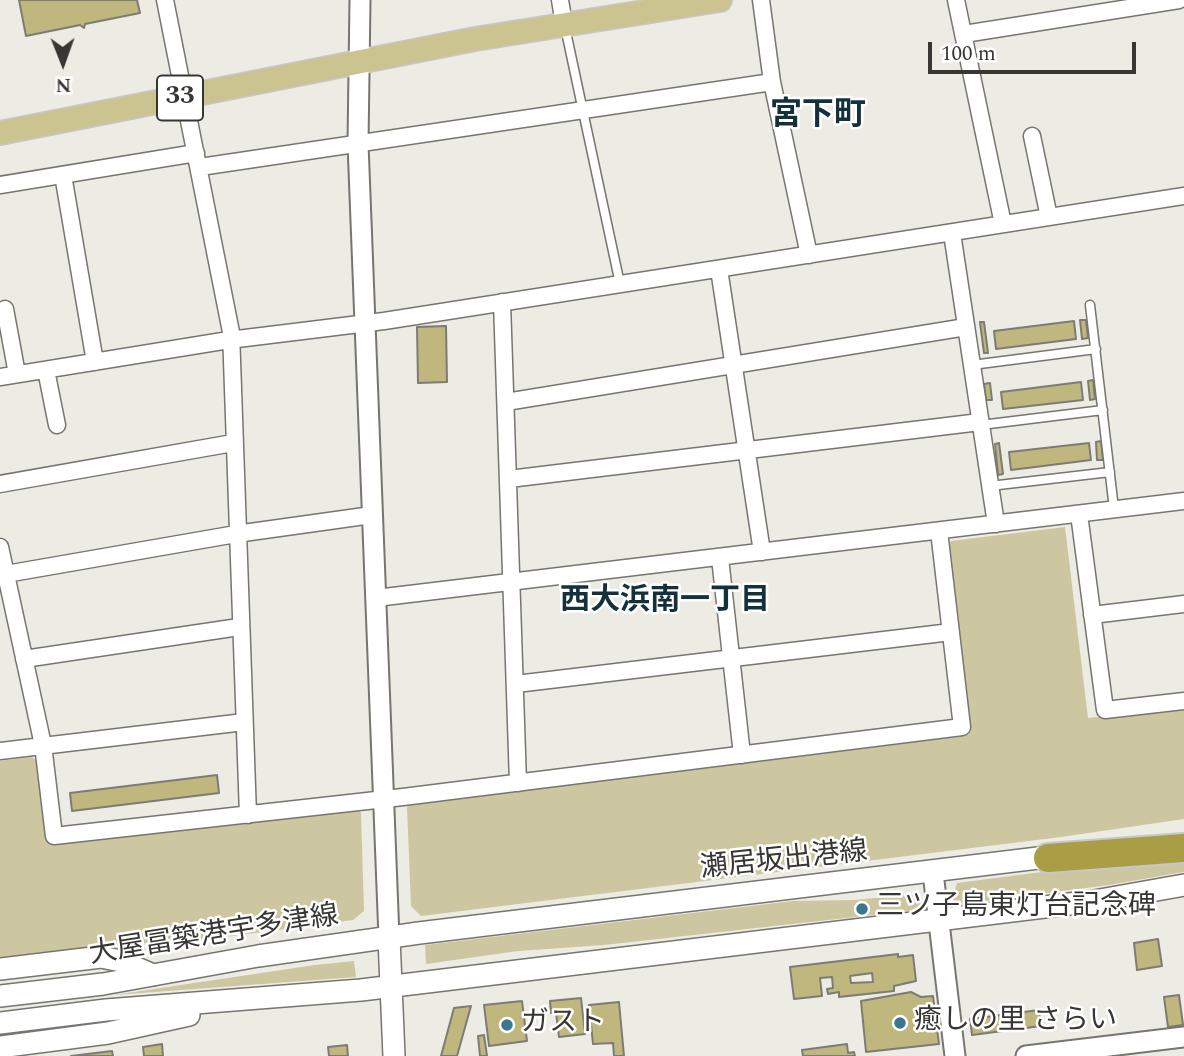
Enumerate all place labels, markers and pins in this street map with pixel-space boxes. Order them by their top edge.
place label: 三ツ子島東灯台記念碑 [876,892,1156,926]
marker: 三ツ子島東灯台記念碑 [854,901,870,917]
place label: 癒しの里 さらい [914,1006,1117,1040]
place label: ガスト [521,1008,605,1042]
marker: 癒しの里 さらい [892,1015,908,1031]
marker: ガスト [499,1017,515,1033]

